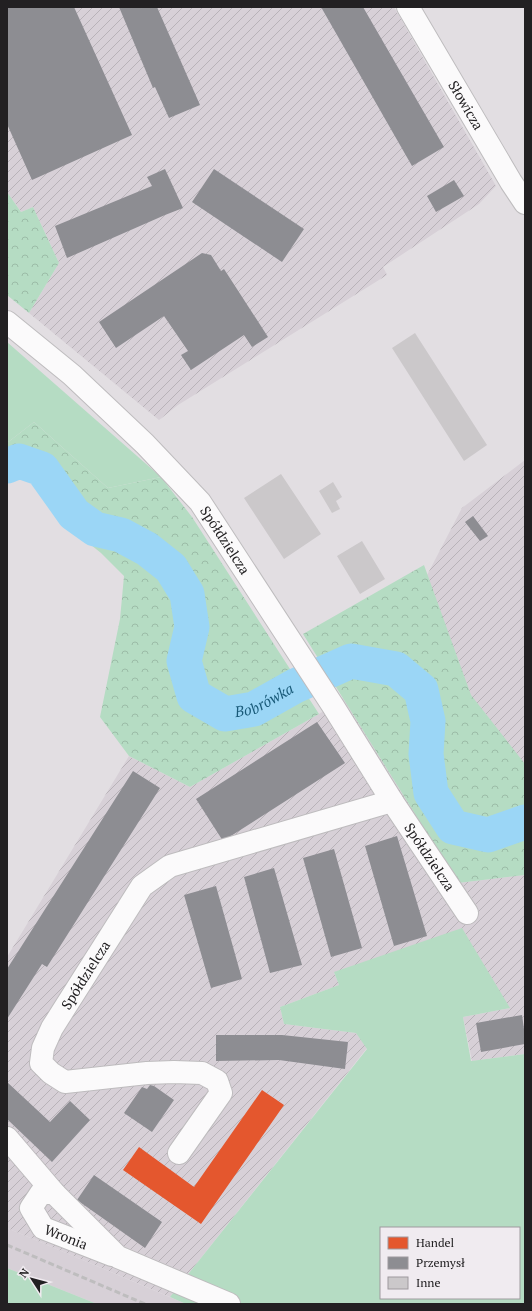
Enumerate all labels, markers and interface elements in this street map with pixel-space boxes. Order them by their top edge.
street label: Słowicza [444,77,488,133]
street label: Spółdzielcza [196,502,255,578]
water label: Bobrówka [232,678,297,721]
street label: Spółdzielcza [400,819,460,894]
street label: Spółdzielcza [56,937,114,1013]
street label: Wronia [42,1219,91,1254]
legend [380,1227,520,1299]
text: Handel [416,1235,455,1250]
text: Przemysł [416,1255,465,1270]
north arrow [12,1259,52,1299]
text: N [16,1265,32,1281]
text: Inne [416,1275,441,1290]

